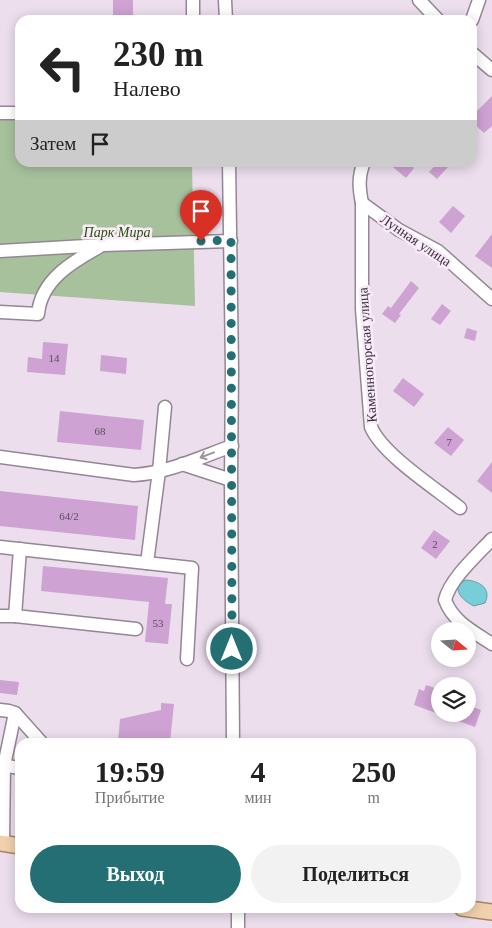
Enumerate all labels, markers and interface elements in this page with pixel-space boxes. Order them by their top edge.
icon: left [30,35,95,100]
text: 230 m [113,35,203,74]
text: Налево [113,76,181,101]
icon: arrive [86,130,114,158]
text: Затем [30,133,76,154]
pin [180,190,222,241]
icon: arrive [187,197,215,225]
street label: Лунная улица [378,211,454,270]
park label: Парк Мира [83,225,150,240]
street label: Каменногорская улица [355,286,380,423]
house number: 14 [49,352,60,364]
house number: 68 [95,425,106,437]
house number: 7 [446,436,452,448]
one-way arrow [200,451,215,460]
house number: 64/2 [59,510,79,522]
house number: 2 [432,538,438,550]
house number: 53 [153,617,164,629]
position arrow [205,622,257,674]
north arrow [431,622,476,668]
map controls [431,622,476,722]
button: layers [431,677,476,722]
text: 19:59 [95,755,165,788]
text: 4 [251,755,266,788]
text: 250 [351,755,396,788]
text: Прибытие [95,789,165,806]
text: мин [244,789,272,806]
text: m [368,789,380,806]
button: Выход [30,845,241,903]
button: Поделиться [251,845,461,903]

